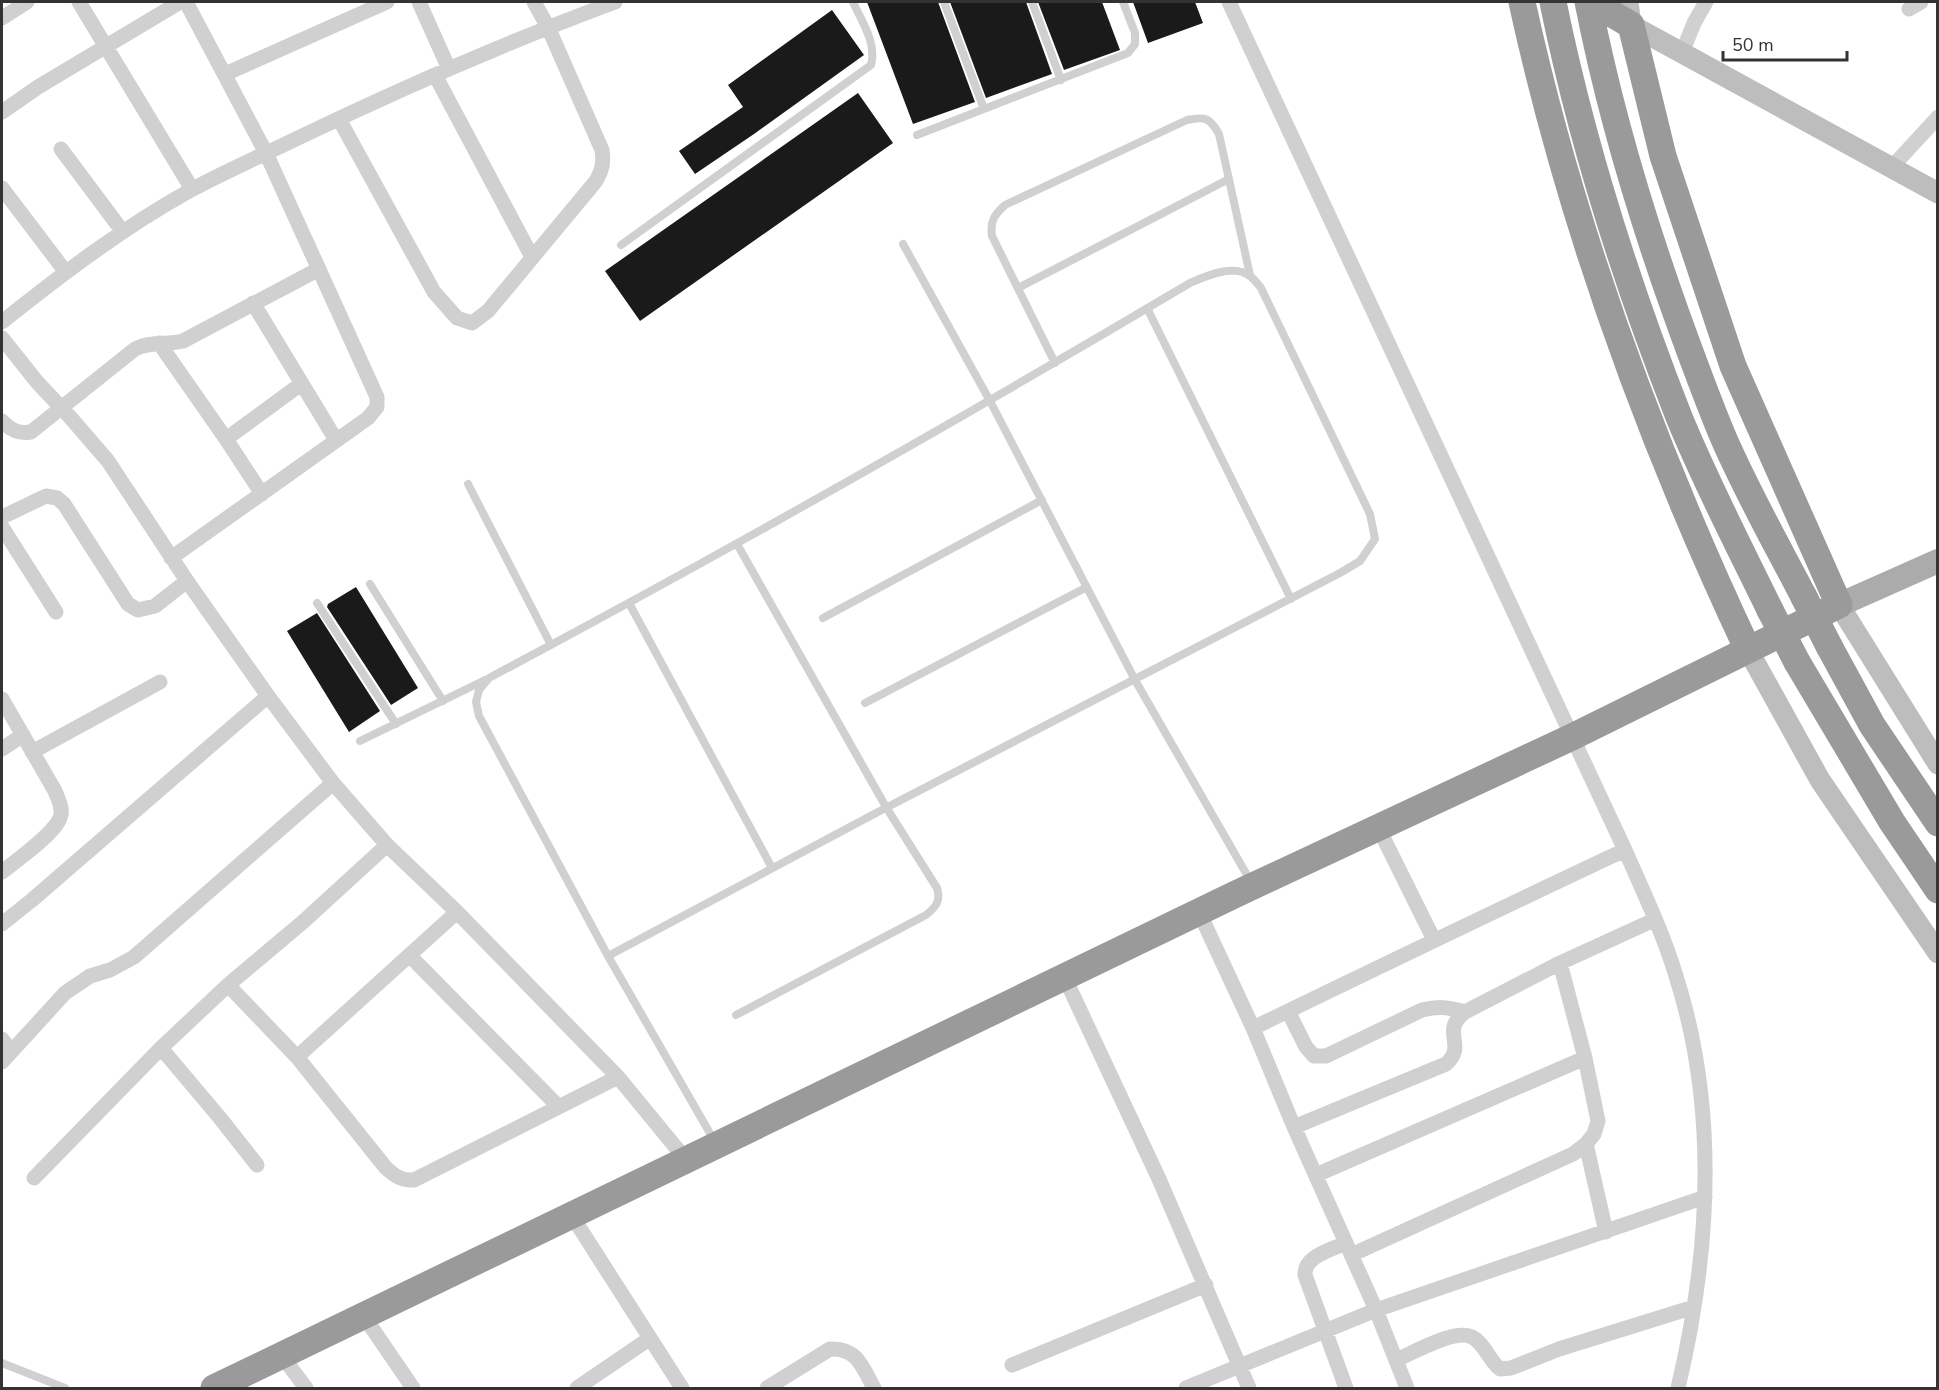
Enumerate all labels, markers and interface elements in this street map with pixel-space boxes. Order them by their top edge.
scale bar [1723,24,1848,62]
text: 50 m [1732,33,1774,57]

